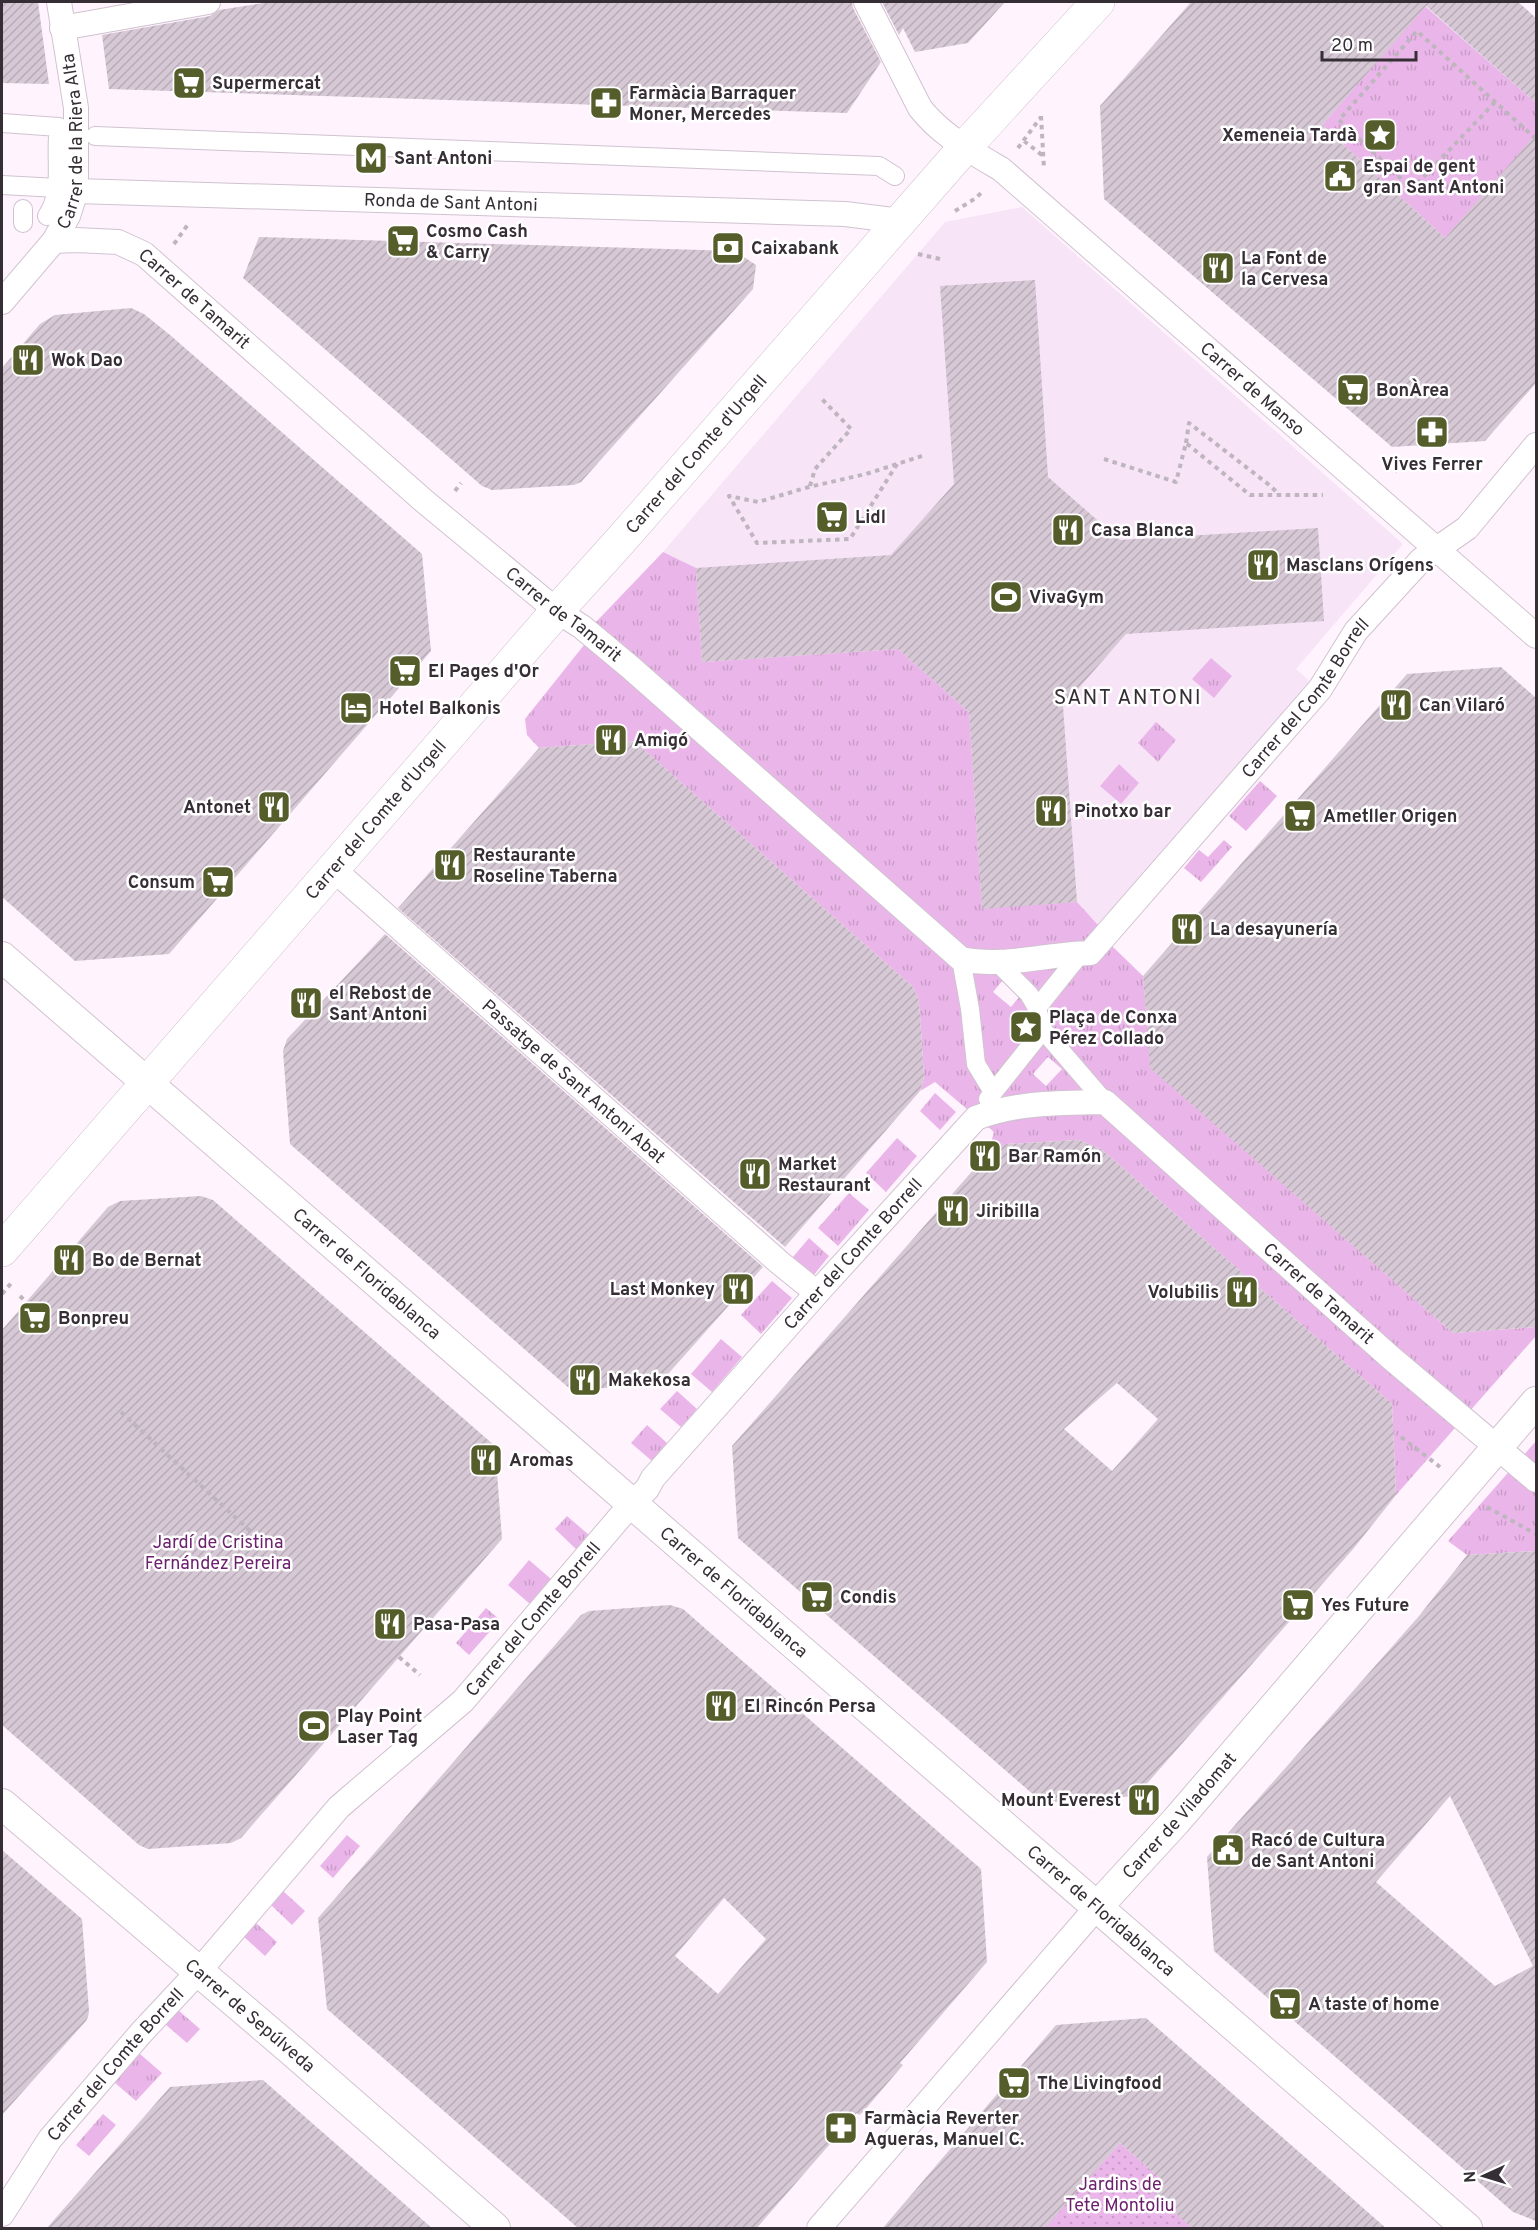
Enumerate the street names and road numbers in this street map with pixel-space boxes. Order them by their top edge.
street label: Carrer de la Riera Alta [53,52,90,234]
street label: Ronda de Sant Antoni [364,190,538,218]
street label: Carrer de Tamarit [133,244,254,355]
street label: Carrer de Manso [1194,338,1309,442]
street label: Carrer del Comte d'Urgell [621,371,773,540]
street label: Carrer de Tamarit [500,563,626,668]
street label: Carrer del Comte Borrell [1237,614,1375,784]
street label: Carrer del Comte d'Urgell [301,736,453,905]
street label: Passatge de Sant Antoni Abat [476,995,669,1169]
street label: Carrer del Comte Borrell [779,1174,928,1336]
street label: Carrer de Floridablanca [287,1204,445,1345]
street label: Carrer de Tamarit [1257,1239,1378,1350]
street label: Carrer de Floridablanca [654,1522,812,1664]
street label: Carrer del Comte Borrell [461,1538,607,1702]
street label: Carrer de Viladomat [1118,1748,1243,1885]
street label: Carrer de Floridablanca [1021,1841,1179,1982]
street label: Carrer de Sepúlveda [179,1954,319,2079]
street label: Carrer del Comte Borrell [43,1984,190,2147]

